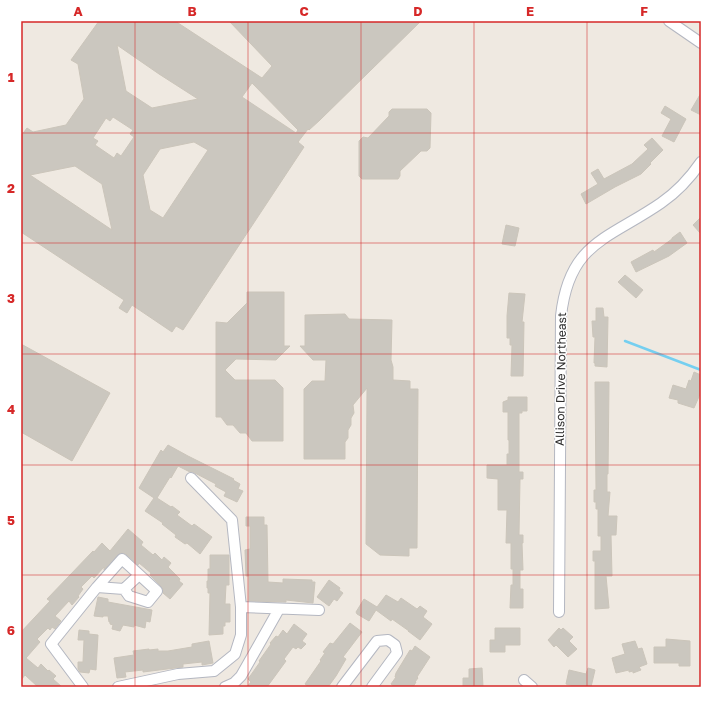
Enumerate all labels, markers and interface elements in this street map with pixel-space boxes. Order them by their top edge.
text: A [73,3,83,19]
text: B [187,3,197,19]
text: C [299,3,309,19]
text: D [413,3,423,19]
text: E [526,3,534,19]
text: F [640,3,648,19]
text: 1 [8,69,15,85]
text: 2 [7,180,15,196]
text: 3 [7,290,15,306]
street label: Allison Drive Northeast [552,312,569,446]
text: 4 [7,401,15,417]
text: 5 [7,512,15,528]
text: 6 [7,622,15,638]

